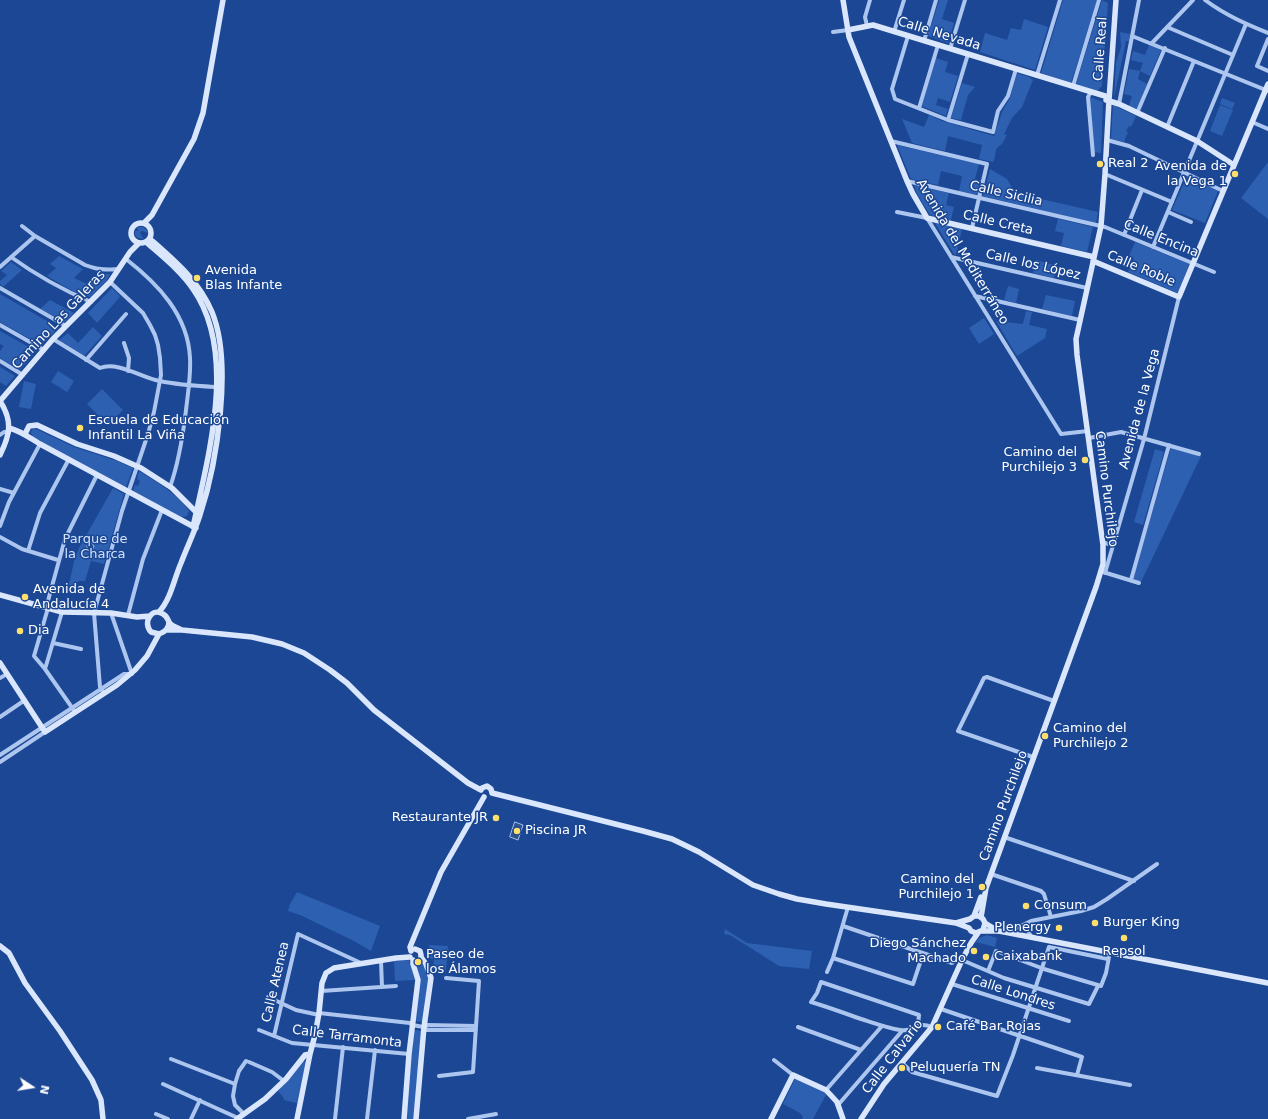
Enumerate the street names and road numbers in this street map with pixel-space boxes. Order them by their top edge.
street label: Calle Nevada [896,14,982,54]
street label: Calle Real [1091,16,1111,82]
street label: Avenida del Mediterráneo [912,176,1012,328]
street label: Calle Sicilia [968,178,1044,210]
street label: Calle Creta [961,207,1035,239]
street label: Calle Encina [1121,217,1201,261]
street label: Calle los López [984,246,1082,284]
street label: Calle Roble [1105,248,1177,290]
street label: Camino Las Galeras [9,267,109,373]
street label: Avenida de la Vega [1116,347,1164,471]
street label: Camino Purchilejo [1091,430,1121,548]
street label: Camino Purchilejo [977,748,1031,864]
street label: Calle Atenea [259,940,293,1024]
street label: Calle Londres [969,972,1057,1014]
street label: Calle Calvario [859,1017,927,1097]
street label: Calle Tarramonta [291,1023,403,1051]

